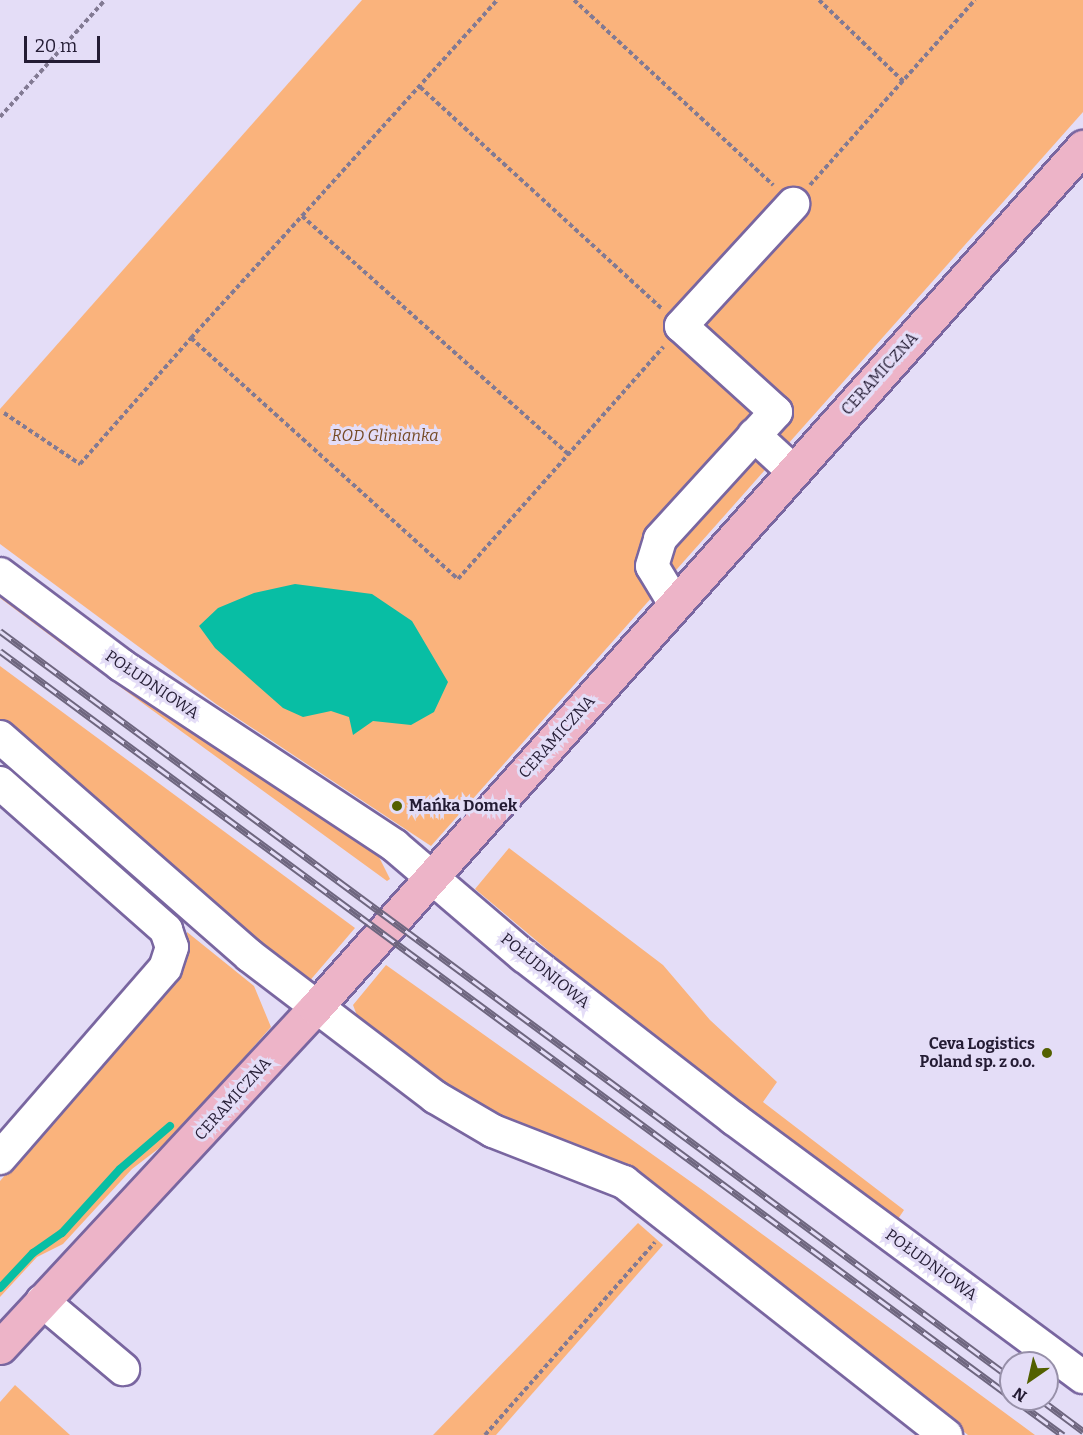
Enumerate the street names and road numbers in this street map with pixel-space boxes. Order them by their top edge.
street label: CERAMICZNA [838,329,922,419]
street label: POŁUDNIOWA [102,647,202,723]
street label: CERAMICZNA [515,692,599,782]
street label: POŁUDNIOWA [497,929,593,1013]
street label: CERAMICZNA [191,1054,275,1144]
street label: POŁUDNIOWA [881,1225,981,1305]

